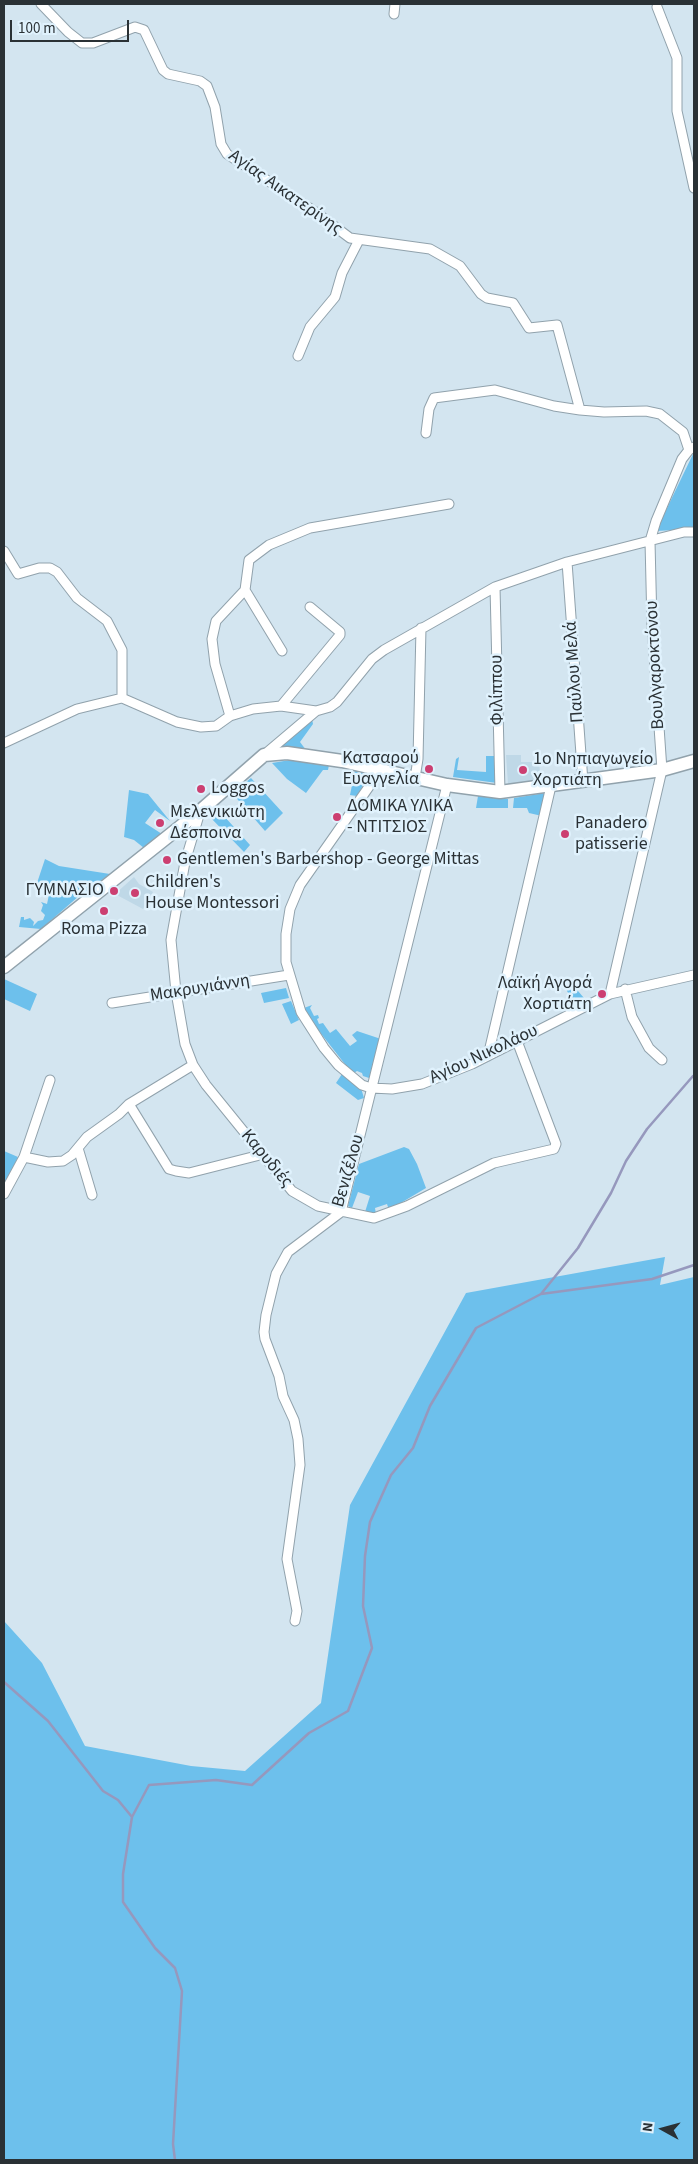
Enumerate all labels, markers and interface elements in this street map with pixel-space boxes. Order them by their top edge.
scale bar [12,10,131,42]
text: 100 m [18,18,56,39]
street label: Αγίας Αικατερίνης [224,146,346,240]
street label: Βουλγαροκτόνου [642,600,670,730]
street label: Παύλου Μελά [561,620,589,724]
street label: Φιλίππου [487,655,509,725]
place label: Κατσαρού Ευαγγελία [342,748,419,791]
place label: 1ο Νηπιαγωγείο Χορτιάτη [533,749,653,792]
marker: Κατσαρού Ευαγγελία [423,763,435,775]
marker: 1ο Νηπιαγωγείο Χορτιάτη [517,764,529,776]
place label: Loggos [211,778,264,800]
marker: Loggos [195,783,207,795]
place label: ΔΟΜΙΚΑ ΥΛΙΚΑ - ΝΤΙΤΣΙΟΣ [347,796,453,839]
place label: Μελενικιώτη Δέσποινα [170,802,265,844]
marker: ΔΟΜΙΚΑ ΥΛΙΚΑ - ΝΤΙΤΣΙΟΣ [331,811,343,823]
place label: Panadero patisserie [575,813,648,856]
marker: Μελενικιώτη Δέσποινα [154,817,166,829]
marker: Panadero patisserie [559,828,571,840]
place label: Gentlemen's Barbershop - George Mittas [177,849,479,871]
marker: Gentlemen's Barbershop - George Mittas [161,854,173,866]
place label: Children's House Montessori [145,872,279,914]
place label: ΓΥΜΝΑΣΙΟ [26,880,104,902]
marker: ΓΥΜΝΑΣΙΟ [108,885,120,897]
marker: Children's House Montessori [129,887,141,899]
marker: Roma Pizza [98,905,110,917]
place label: Roma Pizza [61,919,147,941]
street label: Μακρυγιάννη [149,970,251,1008]
place label: Λαϊκή Αγορά Χορτιάτη [498,973,592,1016]
marker: Λαϊκή Αγορά Χορτιάτη [596,988,608,1000]
street label: Αγίου Νικολάου [426,1020,542,1090]
street label: Καρυδιές [235,1126,297,1192]
street label: Βενιζέλου [328,1132,370,1210]
north arrow [638,2104,688,2154]
text: N [638,2121,659,2133]

